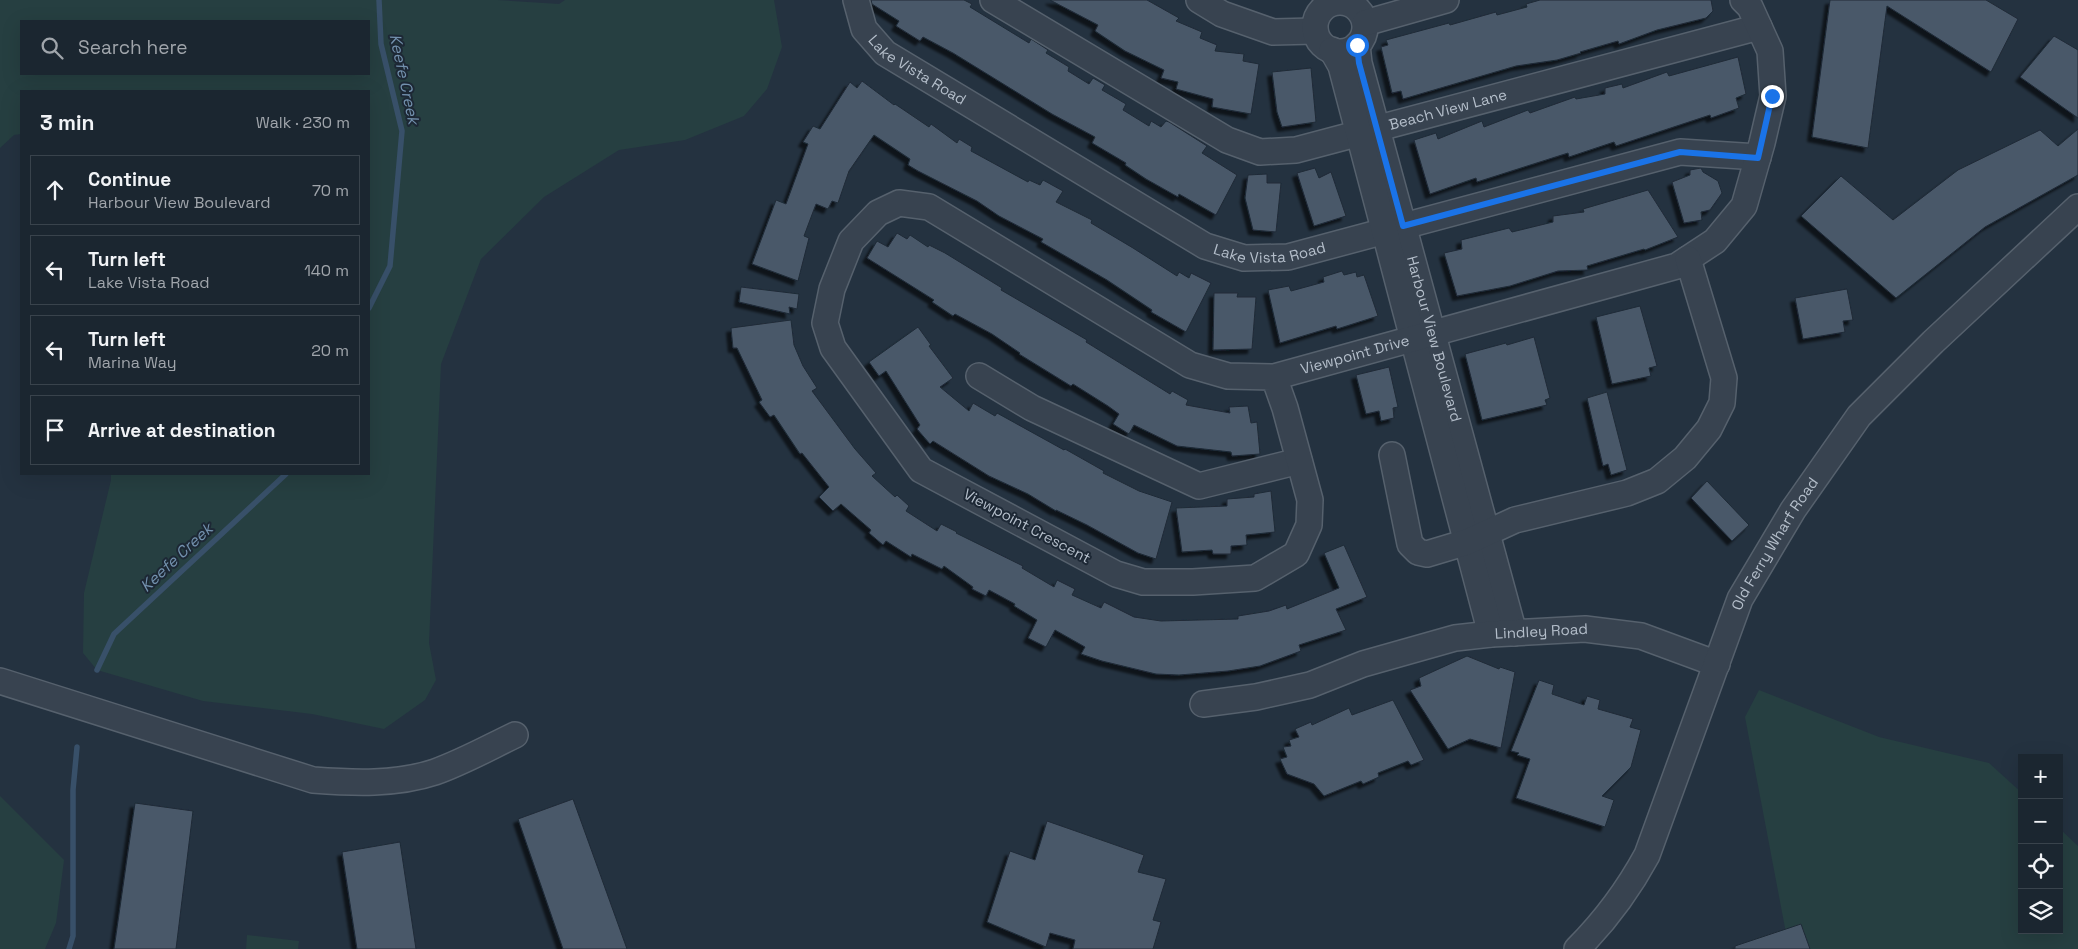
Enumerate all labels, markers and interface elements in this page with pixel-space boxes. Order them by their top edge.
search box [20,20,370,75]
street label: Lake Vista Road [864,31,970,109]
water label: Keefe Creek [385,32,425,129]
icon: search [38,34,66,62]
route start [1346,34,1369,57]
text: Search here [78,35,188,60]
street label: Beach View Lane [1387,84,1509,134]
route end [1761,85,1784,108]
text: 3 min [40,109,95,136]
text: Walk · 230 m [256,112,350,133]
text: Continue [88,167,171,192]
icon: ahead [41,176,69,204]
text: 70 m [312,180,349,201]
text: Harbour View Boulevard [88,192,271,213]
street label: Lake Vista Road [1211,237,1328,267]
text: Turn left [88,247,166,272]
street label: Harbour View Boulevard [1403,254,1466,424]
icon: left [41,256,69,284]
text: 140 m [304,260,349,281]
text: Lake Vista Road [88,272,209,293]
text: Turn left [88,327,166,352]
street label: Viewpoint Drive [1298,330,1412,378]
icon: left [41,336,69,364]
text: 20 m [311,340,349,361]
text: Marina Way [88,352,177,373]
icon: arrive [41,416,69,444]
text: Arrive at destination [88,418,276,443]
street label: Old Ferry Wharf Road [1727,473,1822,613]
street label: Viewpoint Crescent [960,484,1094,567]
water label: Keefe Creek [136,517,219,596]
street label: Lindley Road [1494,619,1588,643]
map controls [2018,754,2063,934]
button: + [2018,754,2063,799]
button: − [2018,799,2063,844]
button: locate [2018,844,2063,889]
button: layers [2018,889,2063,934]

